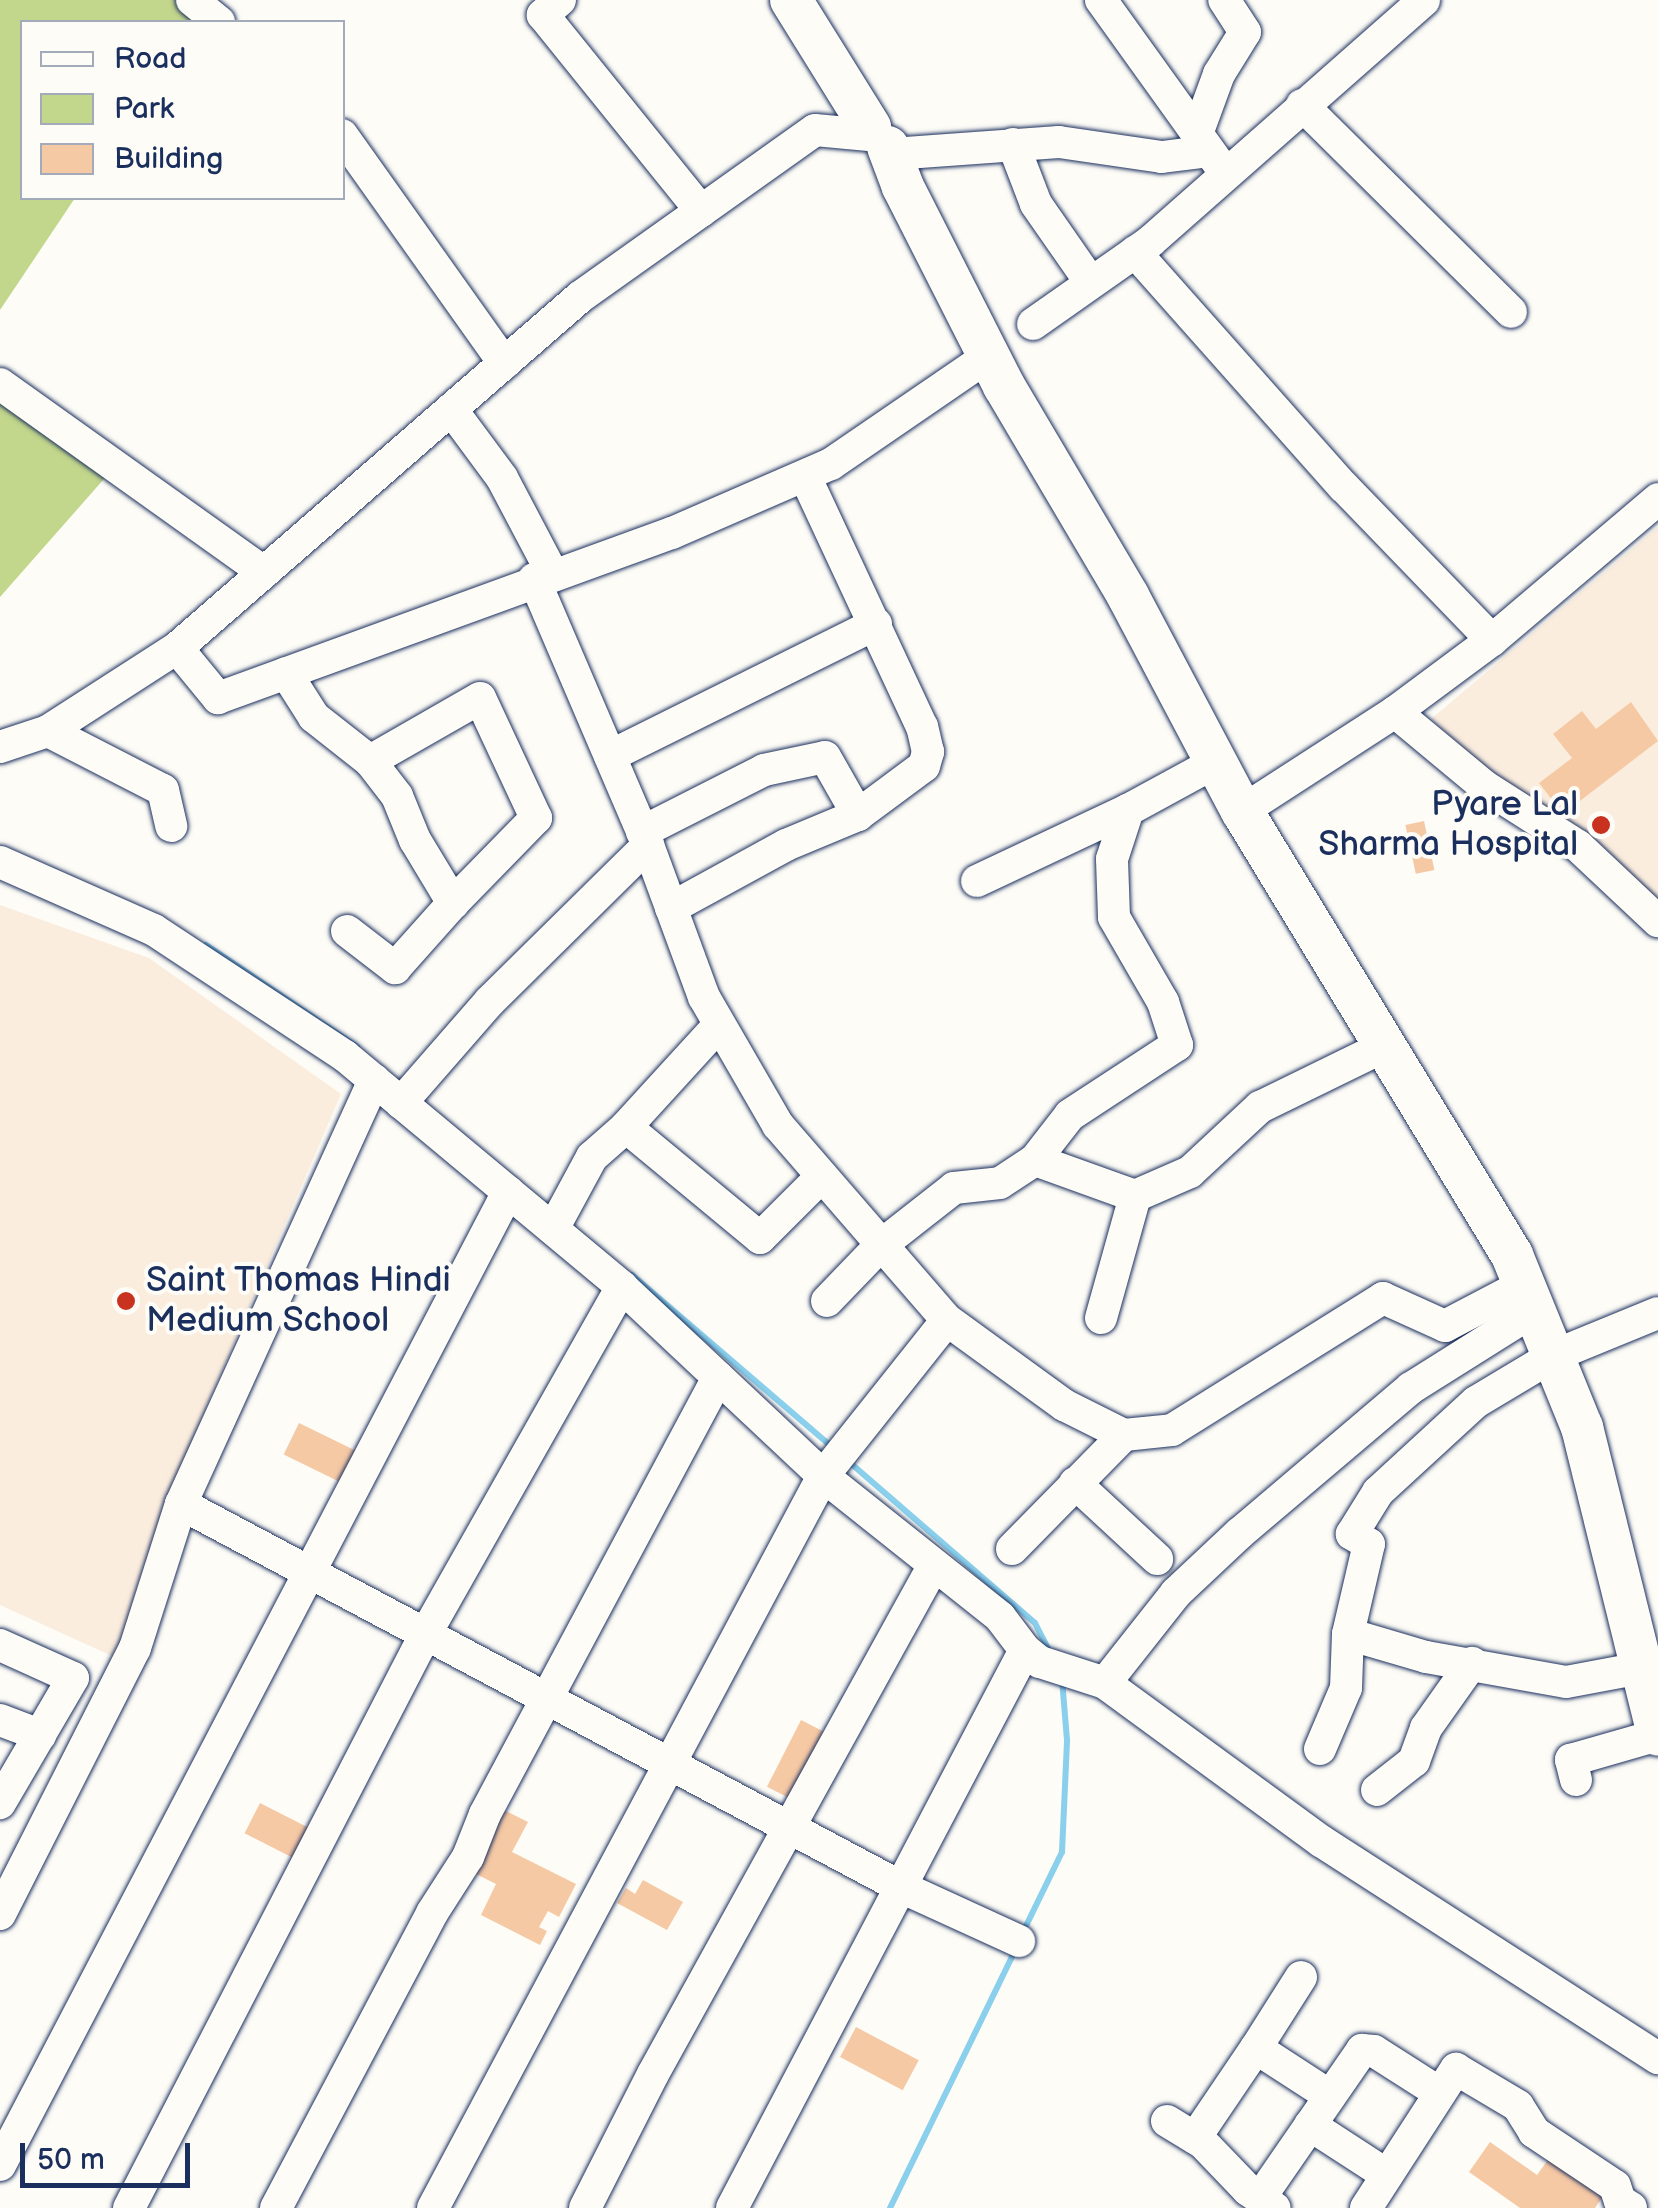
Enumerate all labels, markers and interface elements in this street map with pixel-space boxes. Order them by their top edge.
legend [20,20,345,200]
text: Road [114,41,187,77]
text: Park [114,91,174,127]
text: Building [114,141,223,177]
place label: Pyare Lal Sharma Hospital [1318,784,1578,866]
marker: Pyare Lal Sharma Hospital [1588,812,1614,838]
place label: Saint Thomas Hindi Medium School [146,1260,452,1342]
marker: Saint Thomas Hindi Medium School [115,1290,137,1312]
scale bar [25,2123,195,2185]
text: 50 m [37,2142,105,2178]

